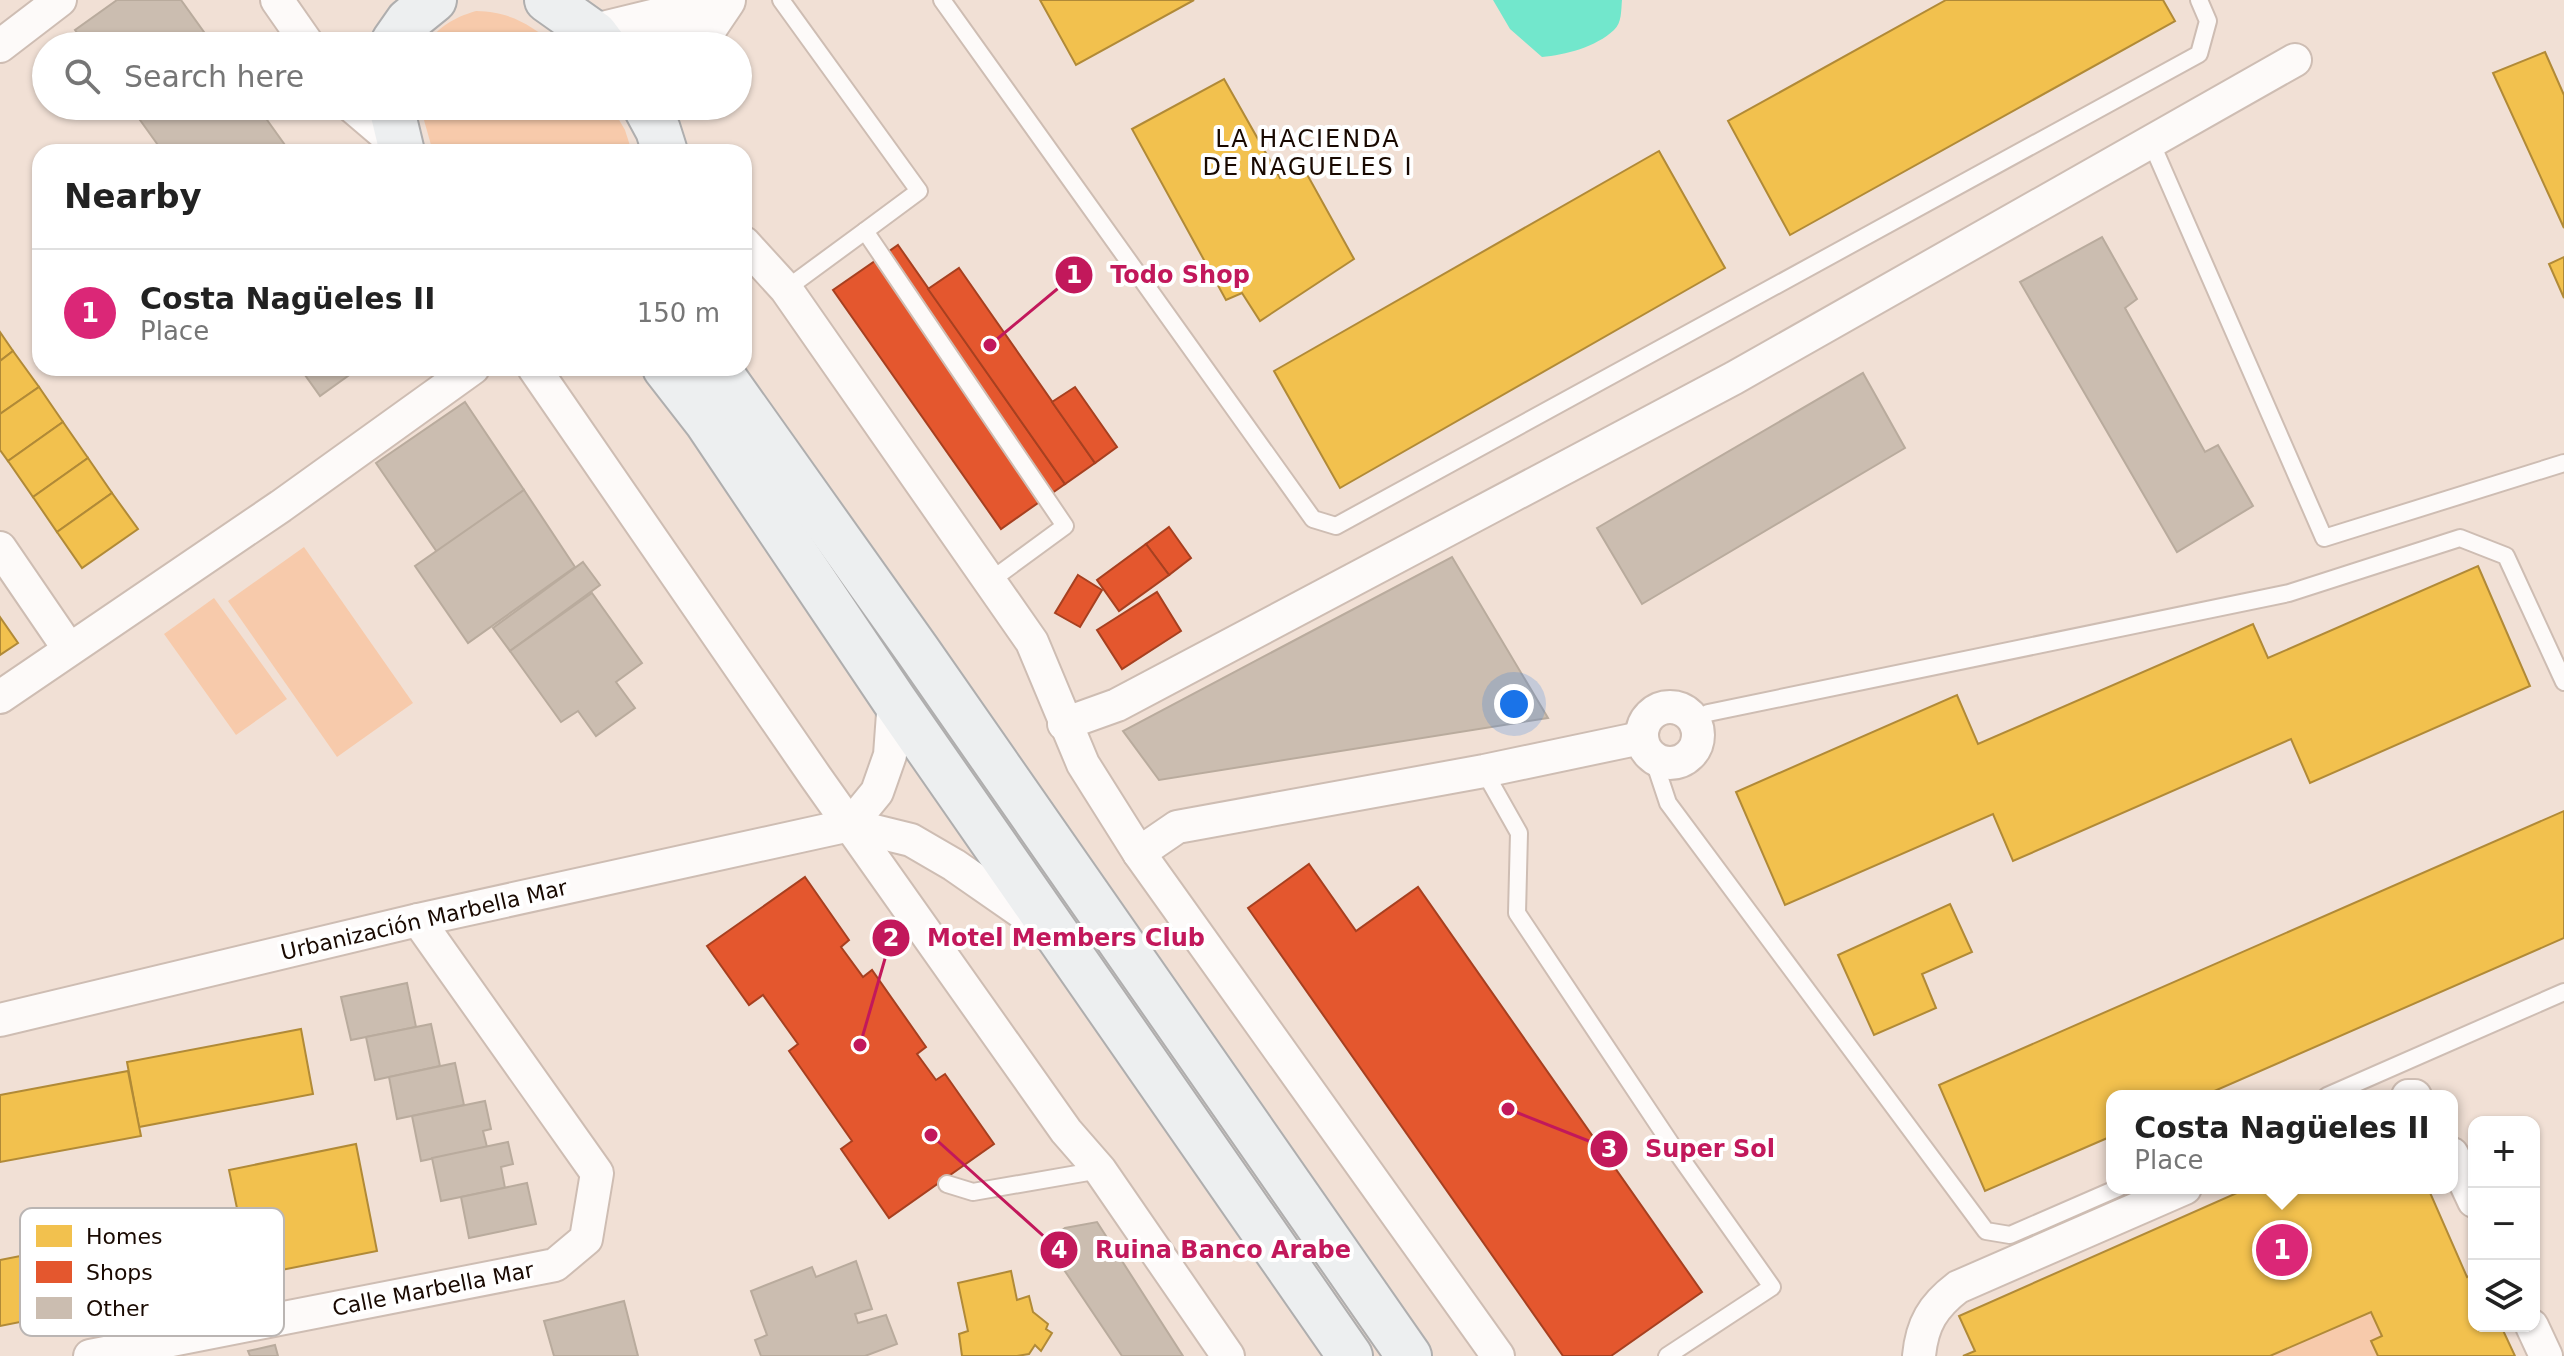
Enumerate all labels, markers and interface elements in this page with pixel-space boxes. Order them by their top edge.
search box [32,32,752,120]
icon: search [60,54,104,98]
text: Search here [124,59,304,94]
district label: LA HACIENDA DE NAGUELES I [1202,125,1414,181]
text: Nearby [64,176,202,216]
callout: Todo Shop [1054,251,1266,299]
text: 1 [1066,261,1082,289]
text: Todo Shop [1110,261,1250,289]
text: Costa Nagüeles II [140,281,435,316]
text: 1 [81,298,99,328]
text: 150 m [637,298,720,328]
text: Place [140,316,209,346]
your location [1494,684,1534,724]
street label: Urbanización Marbella Mar [278,875,571,965]
callout: Motel Members Club [871,914,1221,962]
text: 2 [883,924,899,952]
text: Motel Members Club [927,924,1205,952]
popup [2106,1090,2458,1194]
text: Costa Nagüeles II [2134,1110,2430,1145]
map controls [2468,1116,2540,1332]
button: + [2468,1116,2540,1188]
callout: Super Sol [1589,1125,1791,1173]
text: 3 [1601,1135,1617,1163]
text: Super Sol [1645,1135,1775,1163]
text: Place [2134,1145,2203,1175]
button: − [2468,1188,2540,1260]
legend [20,1208,284,1336]
pin: 1 [2256,1220,2308,1280]
text: Homes [86,1224,162,1249]
callout: Ruina Banco Arabe [1039,1226,1367,1274]
text: 4 [1051,1236,1067,1264]
text: Ruina Banco Arabe [1095,1236,1351,1264]
street label: Calle Marbella Mar [330,1257,537,1321]
text: Shops [86,1260,153,1285]
button: layers [2468,1260,2540,1332]
text: Other [86,1296,149,1321]

